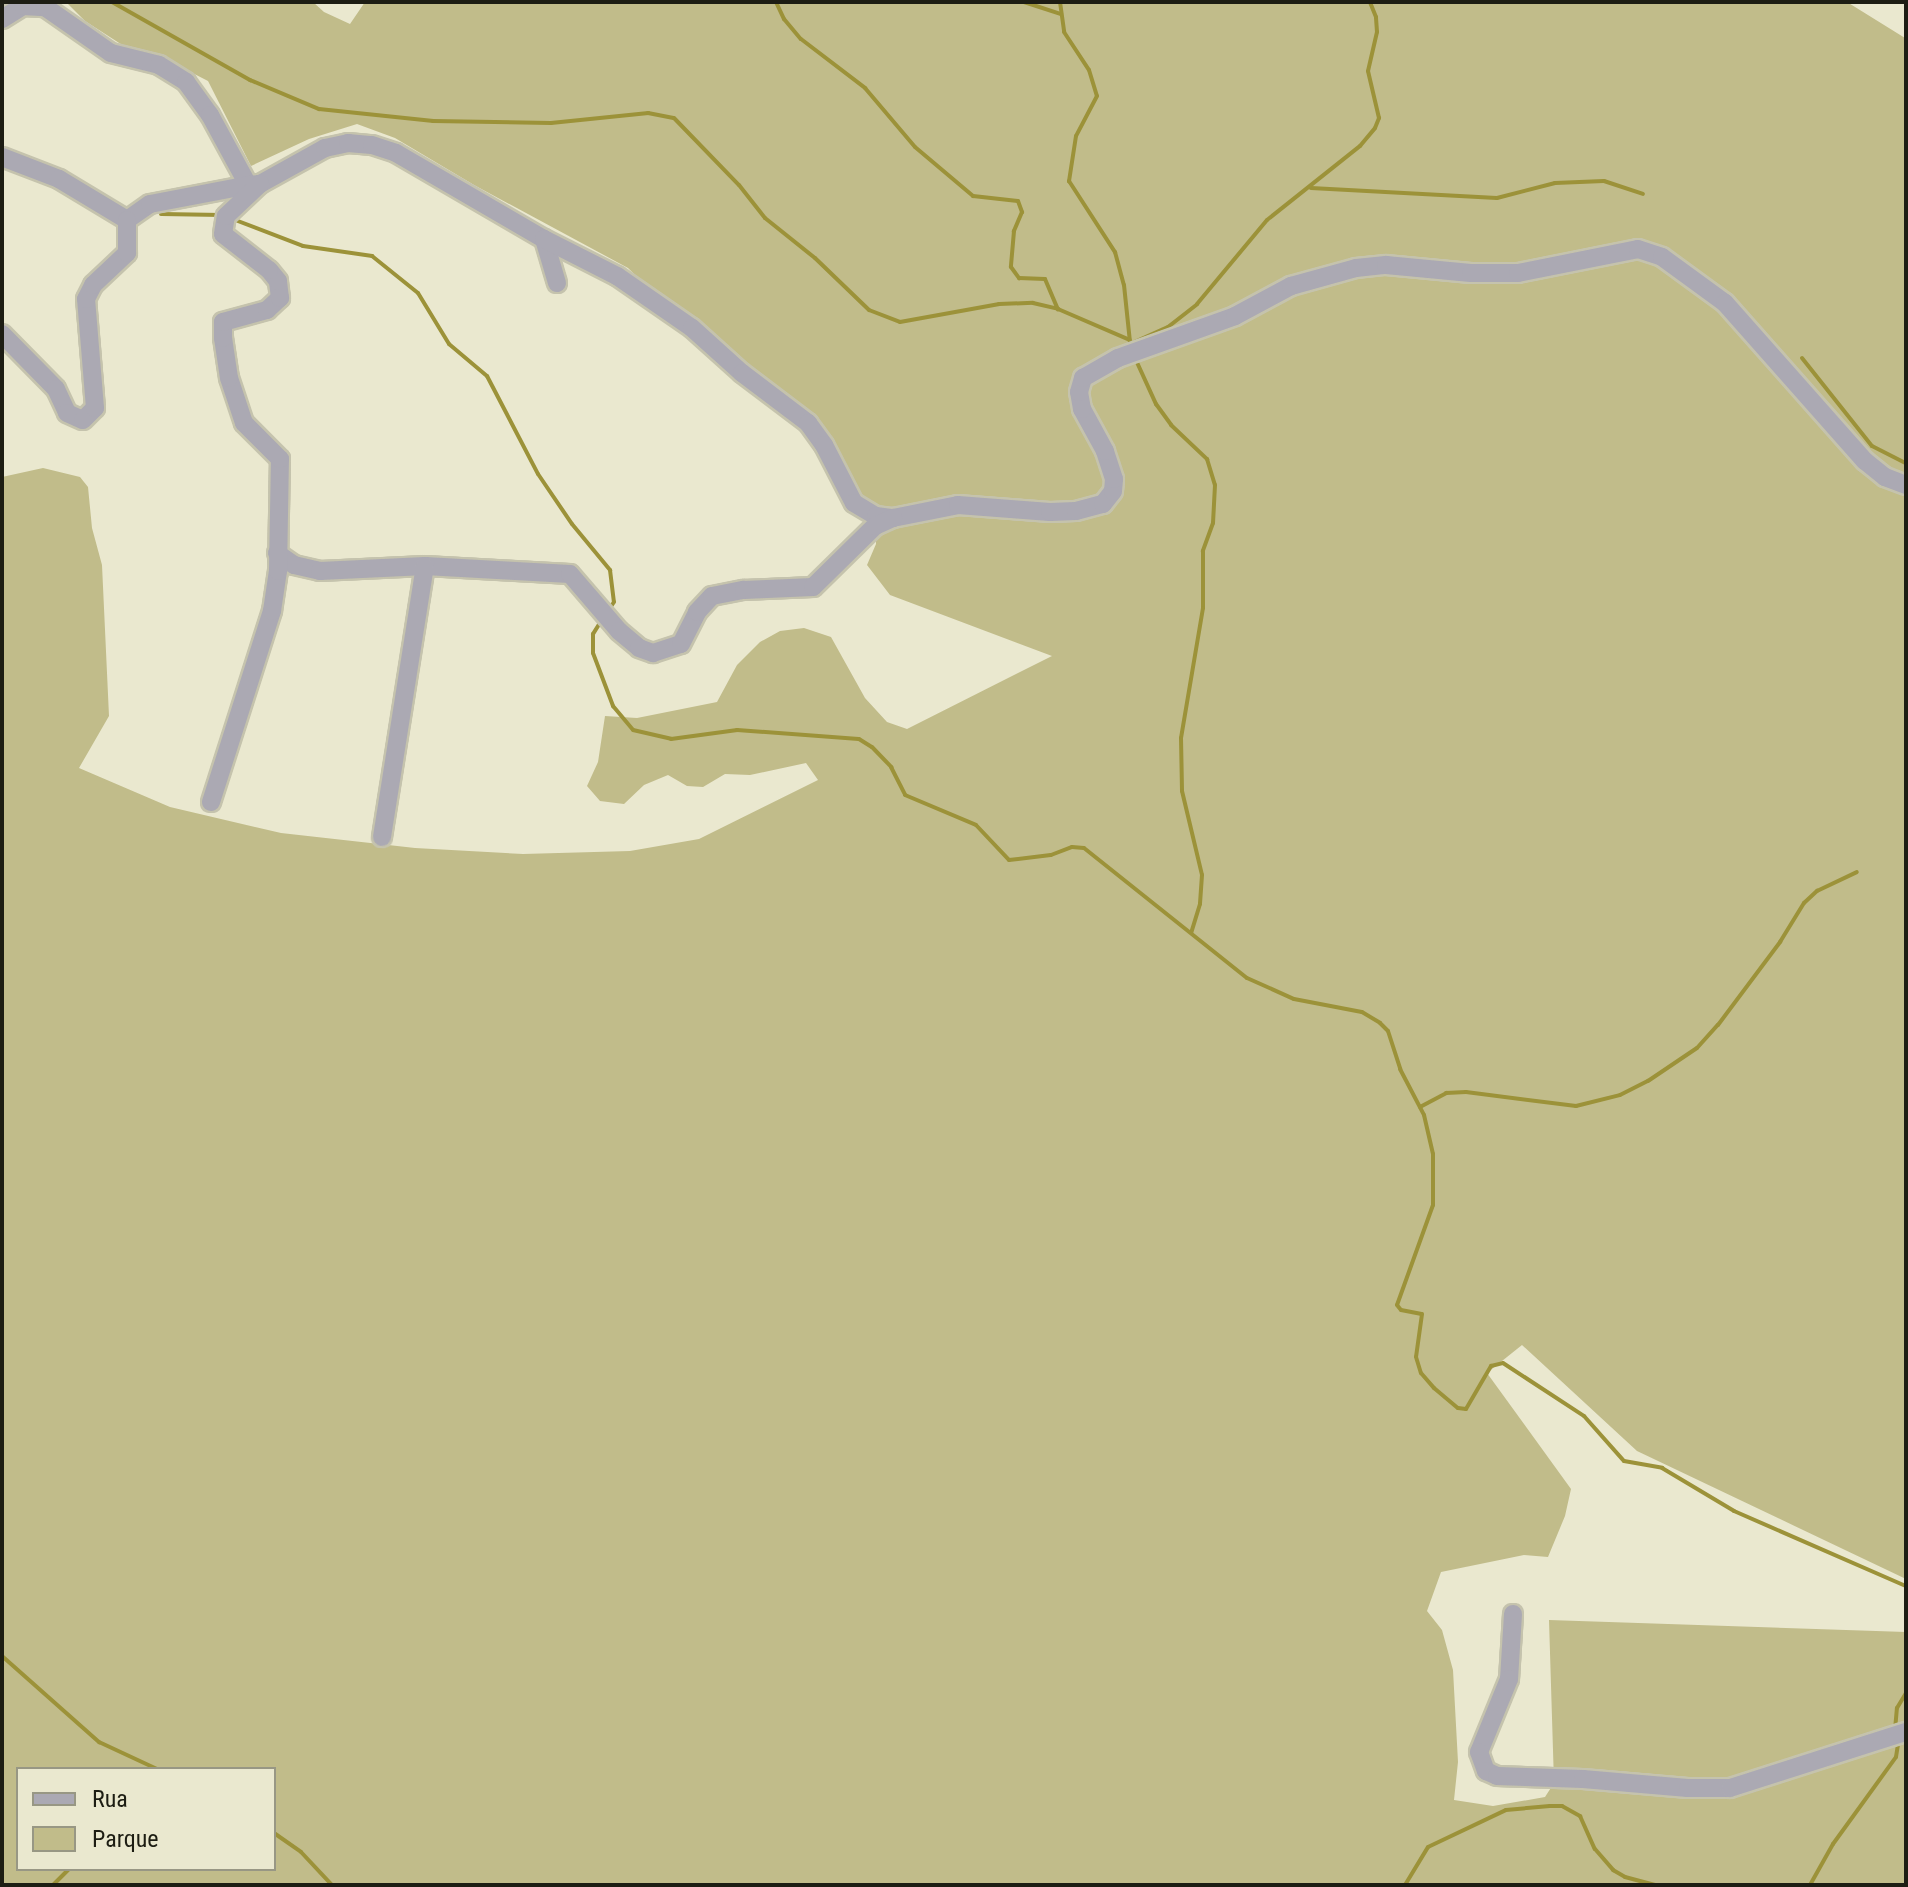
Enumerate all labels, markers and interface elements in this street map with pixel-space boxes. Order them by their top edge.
legend [16,1767,276,1871]
text: Rua [92,1785,128,1813]
text: Parque [92,1825,159,1853]

